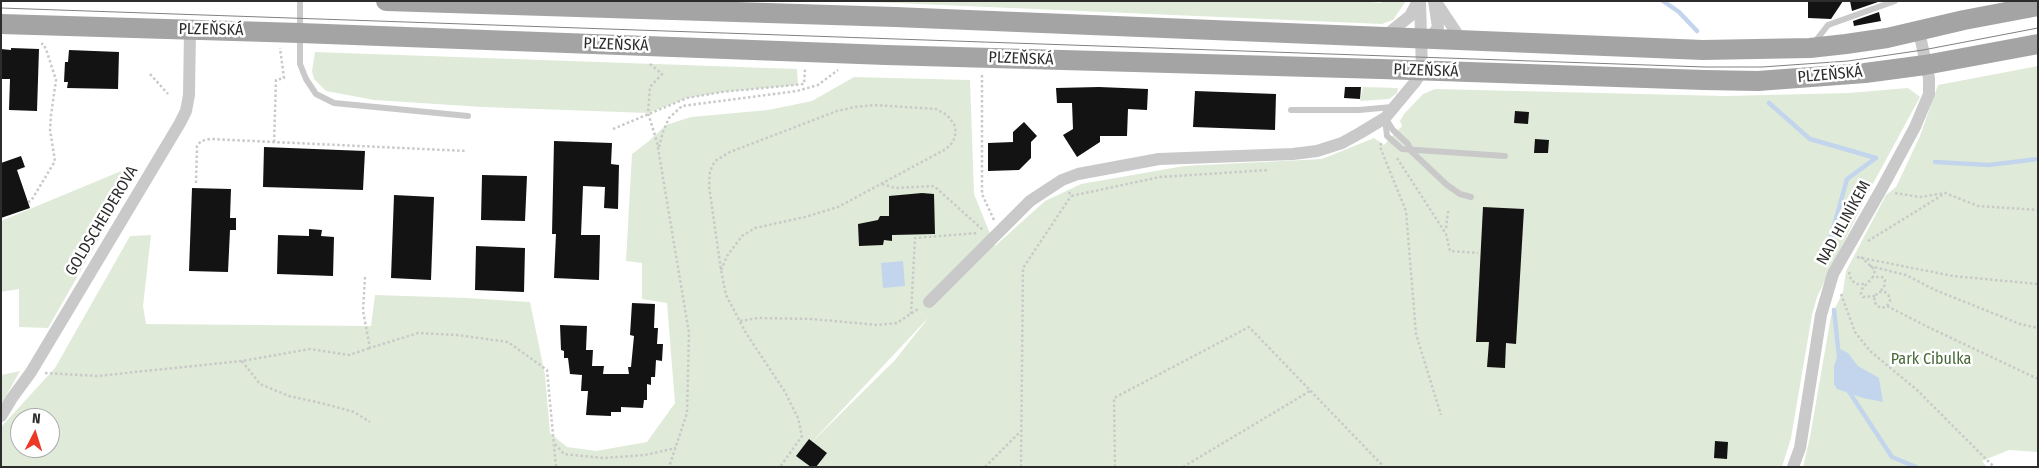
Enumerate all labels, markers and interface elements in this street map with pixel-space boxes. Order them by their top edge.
street label: PLZEŇSKÁ [178,20,244,40]
street label: PLZEŇSKÁ [583,34,649,56]
street label: PLZEŇSKÁ [988,48,1054,70]
street label: PLZEŇSKÁ [1393,60,1459,82]
street label: PLZEŇSKÁ [1797,63,1863,87]
street label: GOLDSCHEIDEROVA [62,163,142,279]
street label: NAD HLINÍKEM [1813,177,1875,269]
park label: Park Cibulka [1891,350,1971,370]
north arrow [10,408,60,458]
text: N [31,410,41,427]

